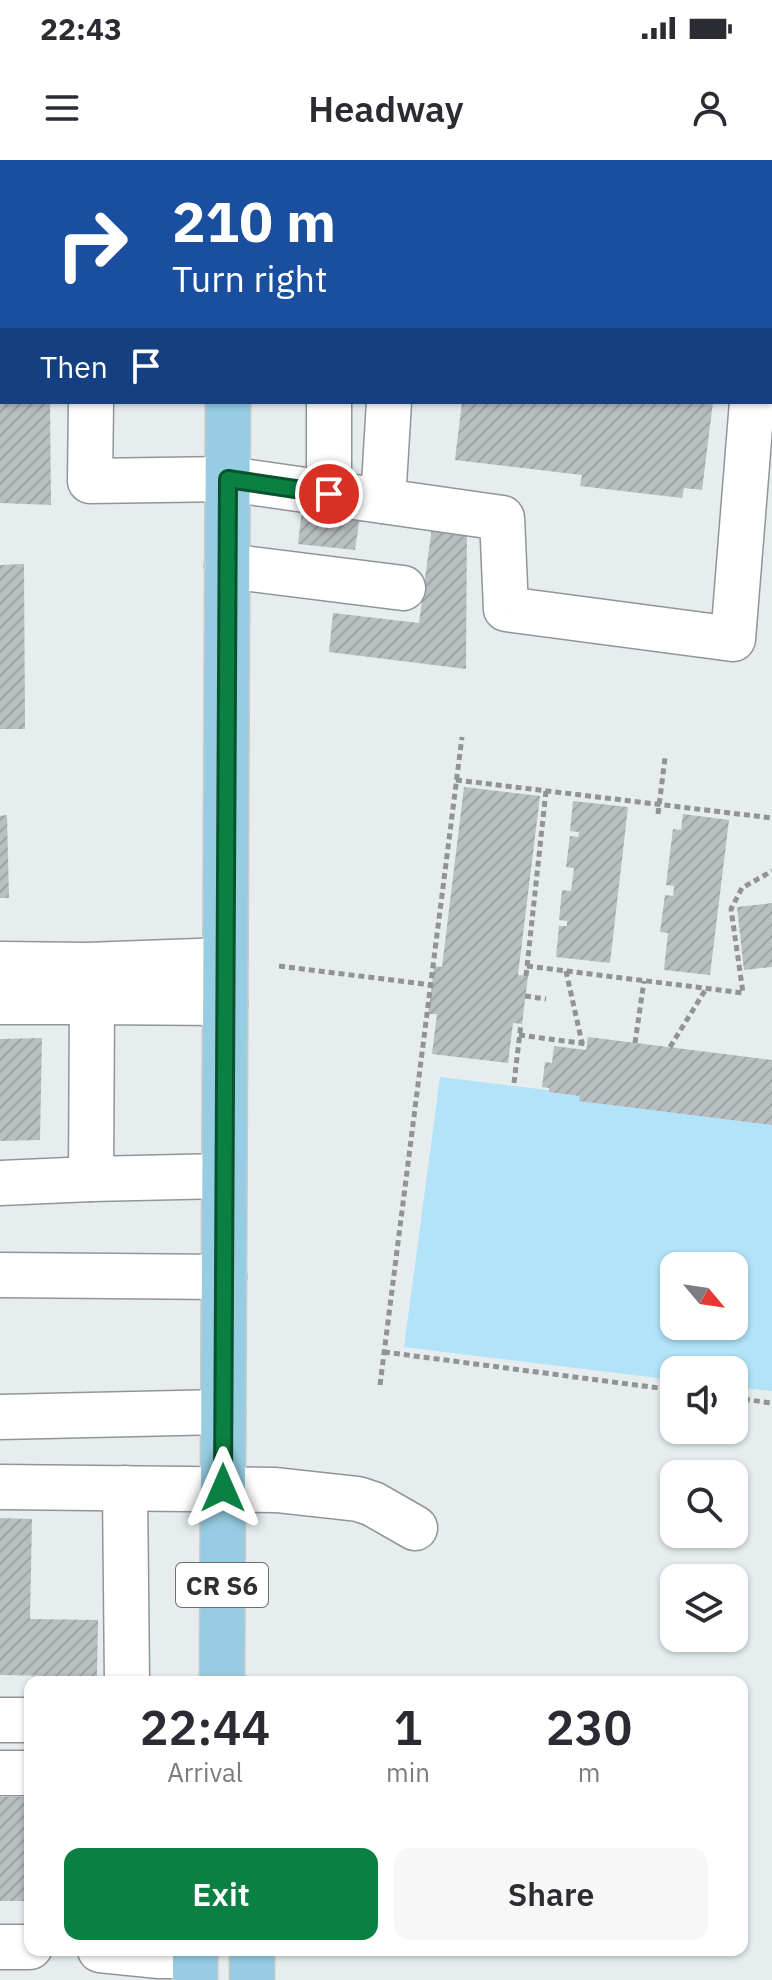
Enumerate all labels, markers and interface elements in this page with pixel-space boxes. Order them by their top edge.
text: 22:43 [40,9,122,48]
text: Headway [308,85,464,132]
icon: menu [40,86,84,130]
icon: person [688,86,732,130]
text: 210 m [172,185,336,257]
icon: right [40,192,144,296]
text: Turn right [172,255,328,302]
icon: arrive [124,344,168,388]
text: Then [40,347,108,386]
pin [295,460,363,528]
icon: arrive [307,472,351,516]
north arrow [660,1252,748,1340]
map controls [660,1252,748,1652]
button: sound [660,1356,748,1444]
position arrow [181,1446,265,1530]
button: search [660,1460,748,1548]
road number: CR S6 [176,1563,268,1607]
button: layers [660,1564,748,1652]
text: 22:44 [140,1696,270,1758]
text: 1 [394,1696,422,1758]
text: 230 [546,1696,632,1758]
text: Arrival [167,1755,243,1789]
text: min [386,1755,430,1789]
text: m [578,1755,600,1789]
button: Exit [64,1848,378,1940]
button: Share [394,1848,708,1940]

